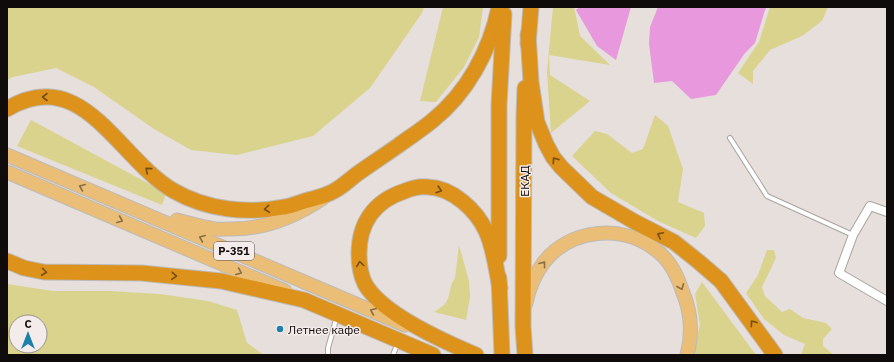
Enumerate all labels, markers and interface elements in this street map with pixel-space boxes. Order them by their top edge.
one-way arrow [42,93,48,101]
one-way arrow [553,157,560,164]
street label: ЕКАД [517,165,532,197]
one-way arrow [145,167,152,174]
one-way arrow [78,183,85,191]
one-way arrow [435,185,442,194]
one-way arrow [264,204,270,213]
one-way arrow [116,215,124,223]
one-way arrow [656,232,664,239]
one-way arrow [198,234,205,242]
road number: Р-351 [214,242,254,260]
one-way arrow [356,260,365,267]
one-way arrow [539,261,546,268]
one-way arrow [41,267,47,276]
one-way arrow [236,267,243,275]
one-way arrow [171,271,177,280]
one-way arrow [677,283,685,290]
one-way arrow [369,308,377,316]
north arrow [8,314,48,354]
text: С [24,317,32,331]
one-way arrow [751,321,758,328]
place label: Летнее кафе [288,322,360,337]
marker: Летнее кафе [275,324,285,334]

